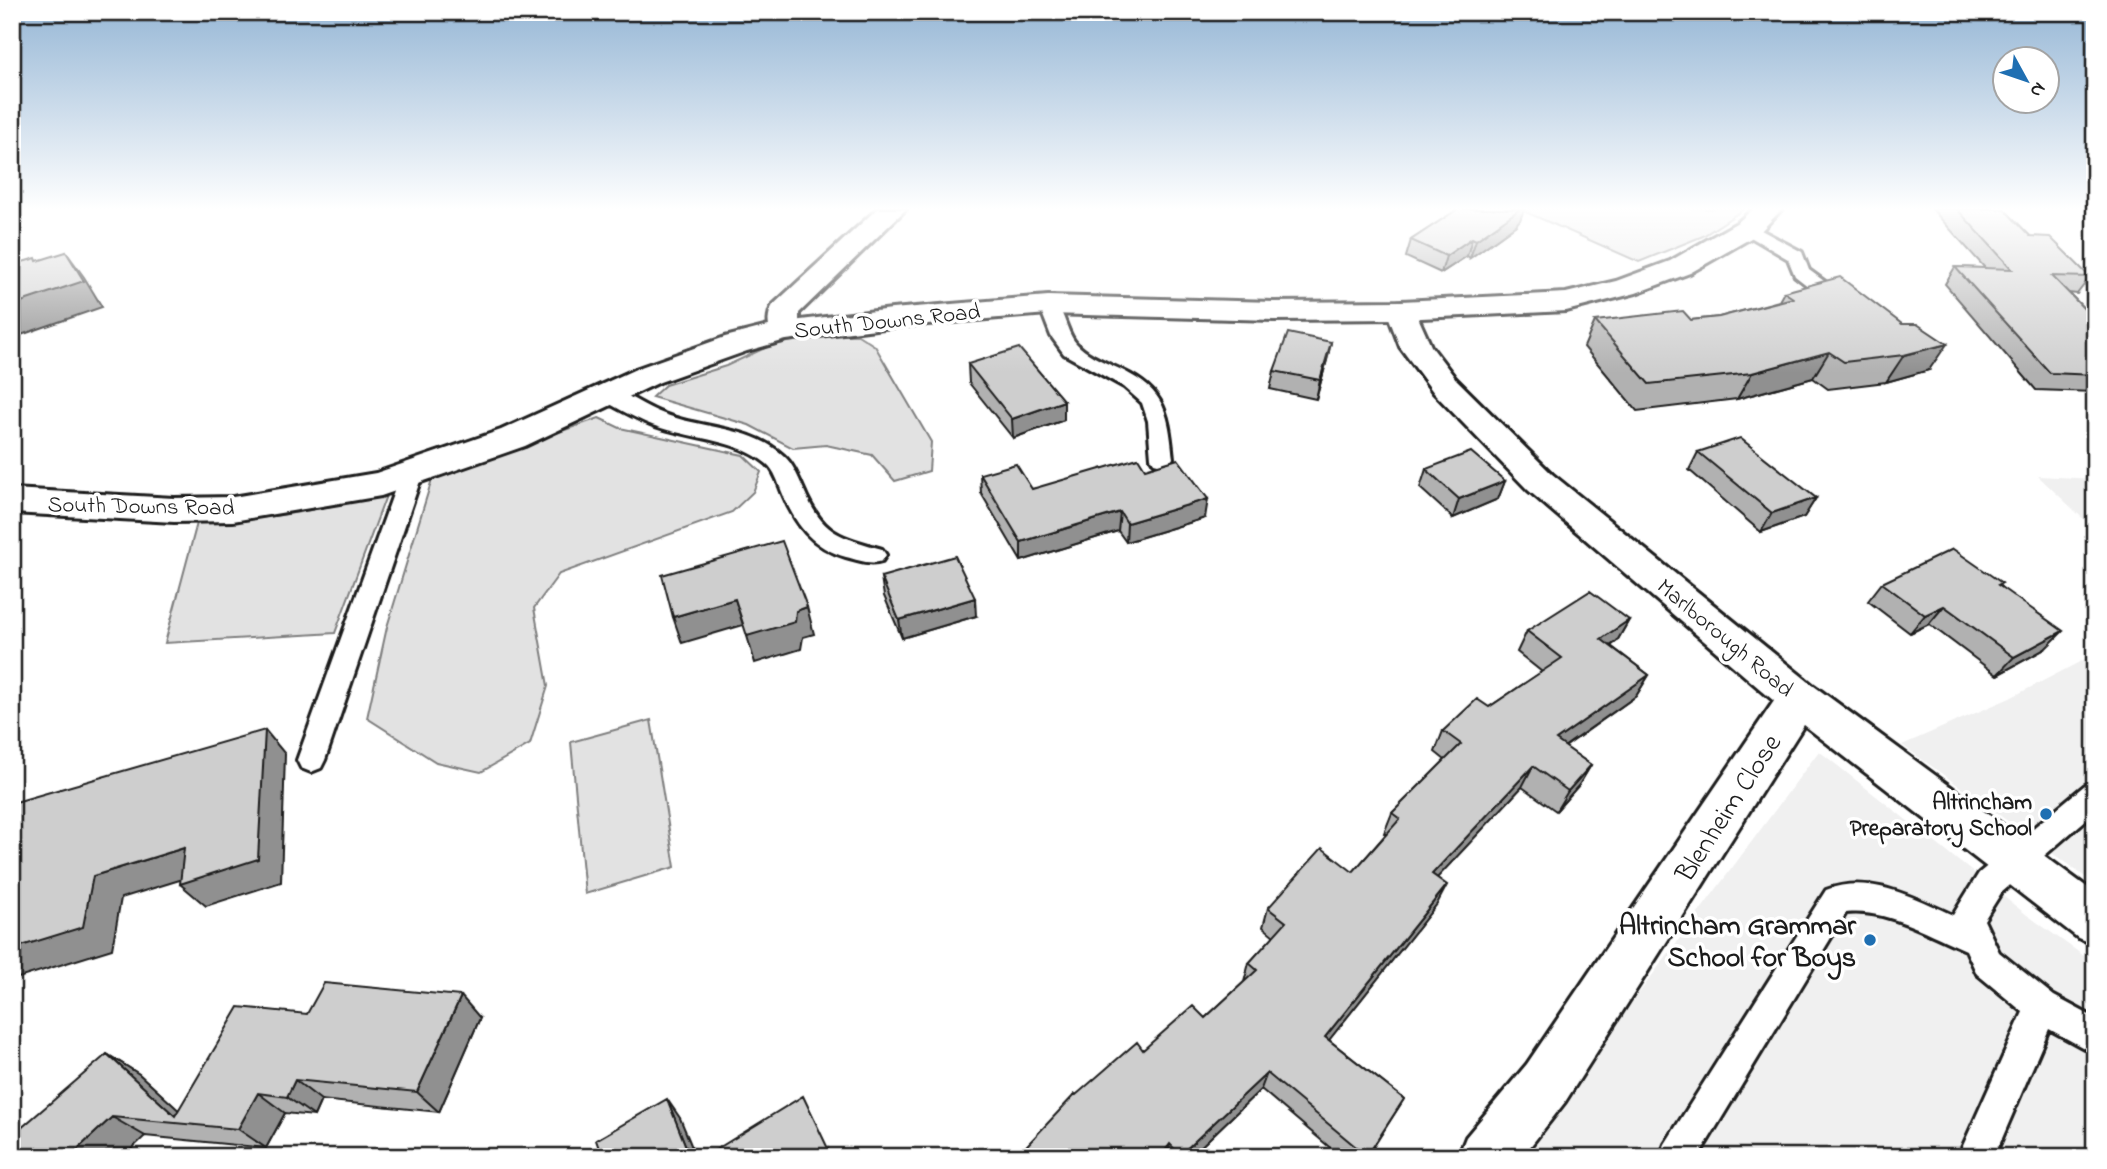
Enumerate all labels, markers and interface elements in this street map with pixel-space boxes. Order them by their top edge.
north arrow [1992,46,2062,116]
text: N [2023,76,2052,103]
street label: South Downs Road [793,296,982,349]
street label: South Downs Road [47,489,235,526]
street label: Marlborough Road [1648,572,1800,707]
street label: Blenheim Close [1666,726,1793,892]
place label: Altrincham Preparatory School [1850,787,2032,848]
marker: Altrincham Preparatory School [2038,806,2054,822]
place label: Altrincham Grammar School for Boys [1619,907,1857,980]
marker: Altrincham Grammar School for Boys [1862,932,1878,948]

